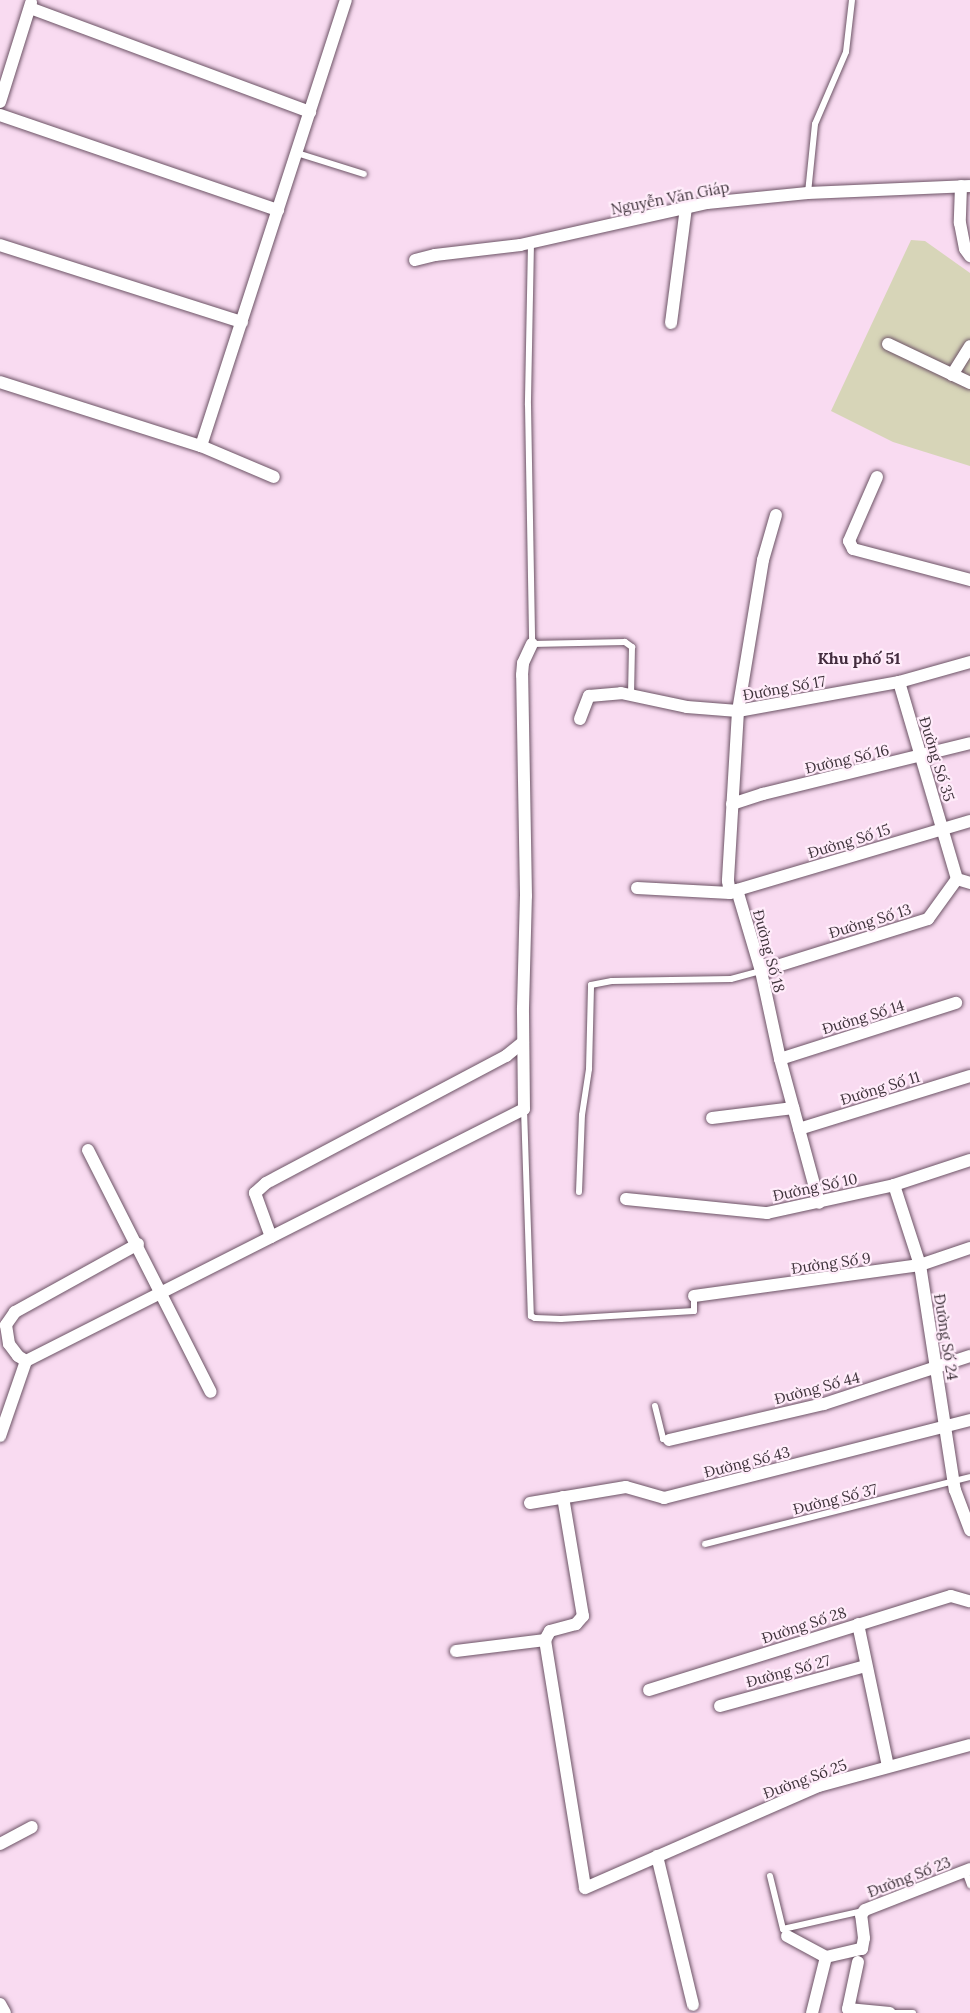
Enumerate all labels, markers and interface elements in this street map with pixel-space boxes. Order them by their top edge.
street label: Nguyễn Văn Giáp [609,178,731,218]
district label: Khu phố 51 [817,648,901,668]
street label: Đường Số 17 [741,672,827,704]
street label: Đường Số 35 [916,714,958,804]
street label: Đường Số 16 [803,741,891,777]
street label: Đường Số 15 [806,820,892,862]
street label: Đường Số 13 [827,900,913,942]
street label: Đường Số 18 [749,907,789,995]
street label: Đường Số 14 [820,996,906,1038]
street label: Đường Số 11 [838,1067,922,1109]
street label: Đường Số 10 [771,1169,859,1205]
street label: Đường Số 9 [790,1249,872,1277]
street label: Đường Số 24 [930,1292,962,1382]
street label: Đường Số 44 [772,1368,862,1408]
street label: Đường Số 43 [702,1443,792,1481]
street label: Đường Số 37 [791,1480,879,1518]
street label: Đường Số 28 [759,1603,849,1647]
street label: Đường Số 27 [744,1651,832,1691]
street label: Đường Số 25 [761,1756,849,1802]
street label: Đường Số 23 [865,1853,953,1901]

